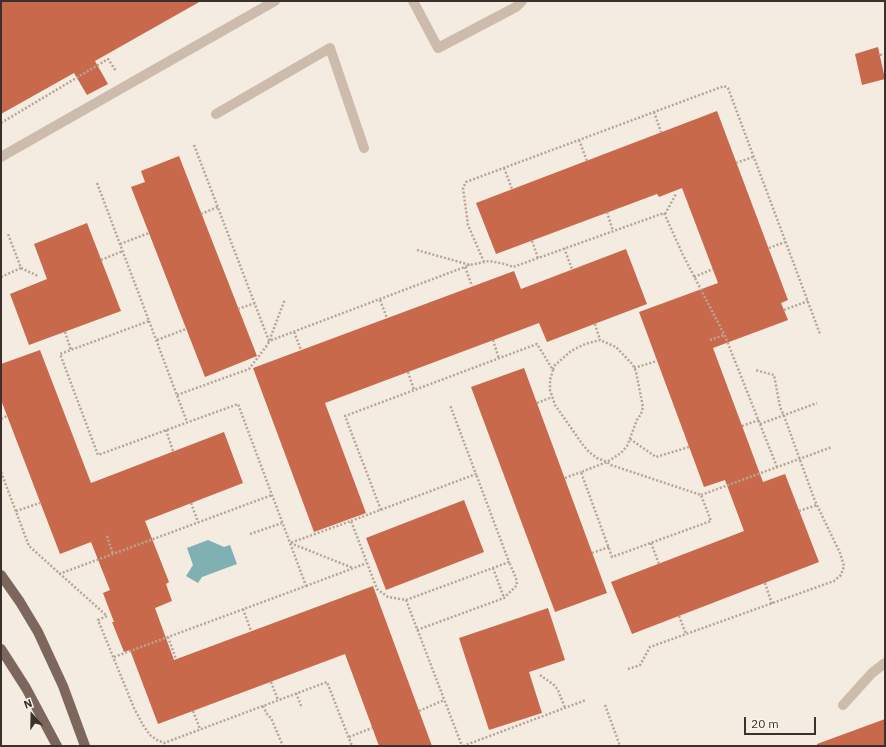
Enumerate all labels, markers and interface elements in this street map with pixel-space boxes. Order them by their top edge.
north arrow [12,695,52,735]
text: N [22,696,34,712]
scale bar [746,709,818,735]
text: 20 m [751,716,779,731]

